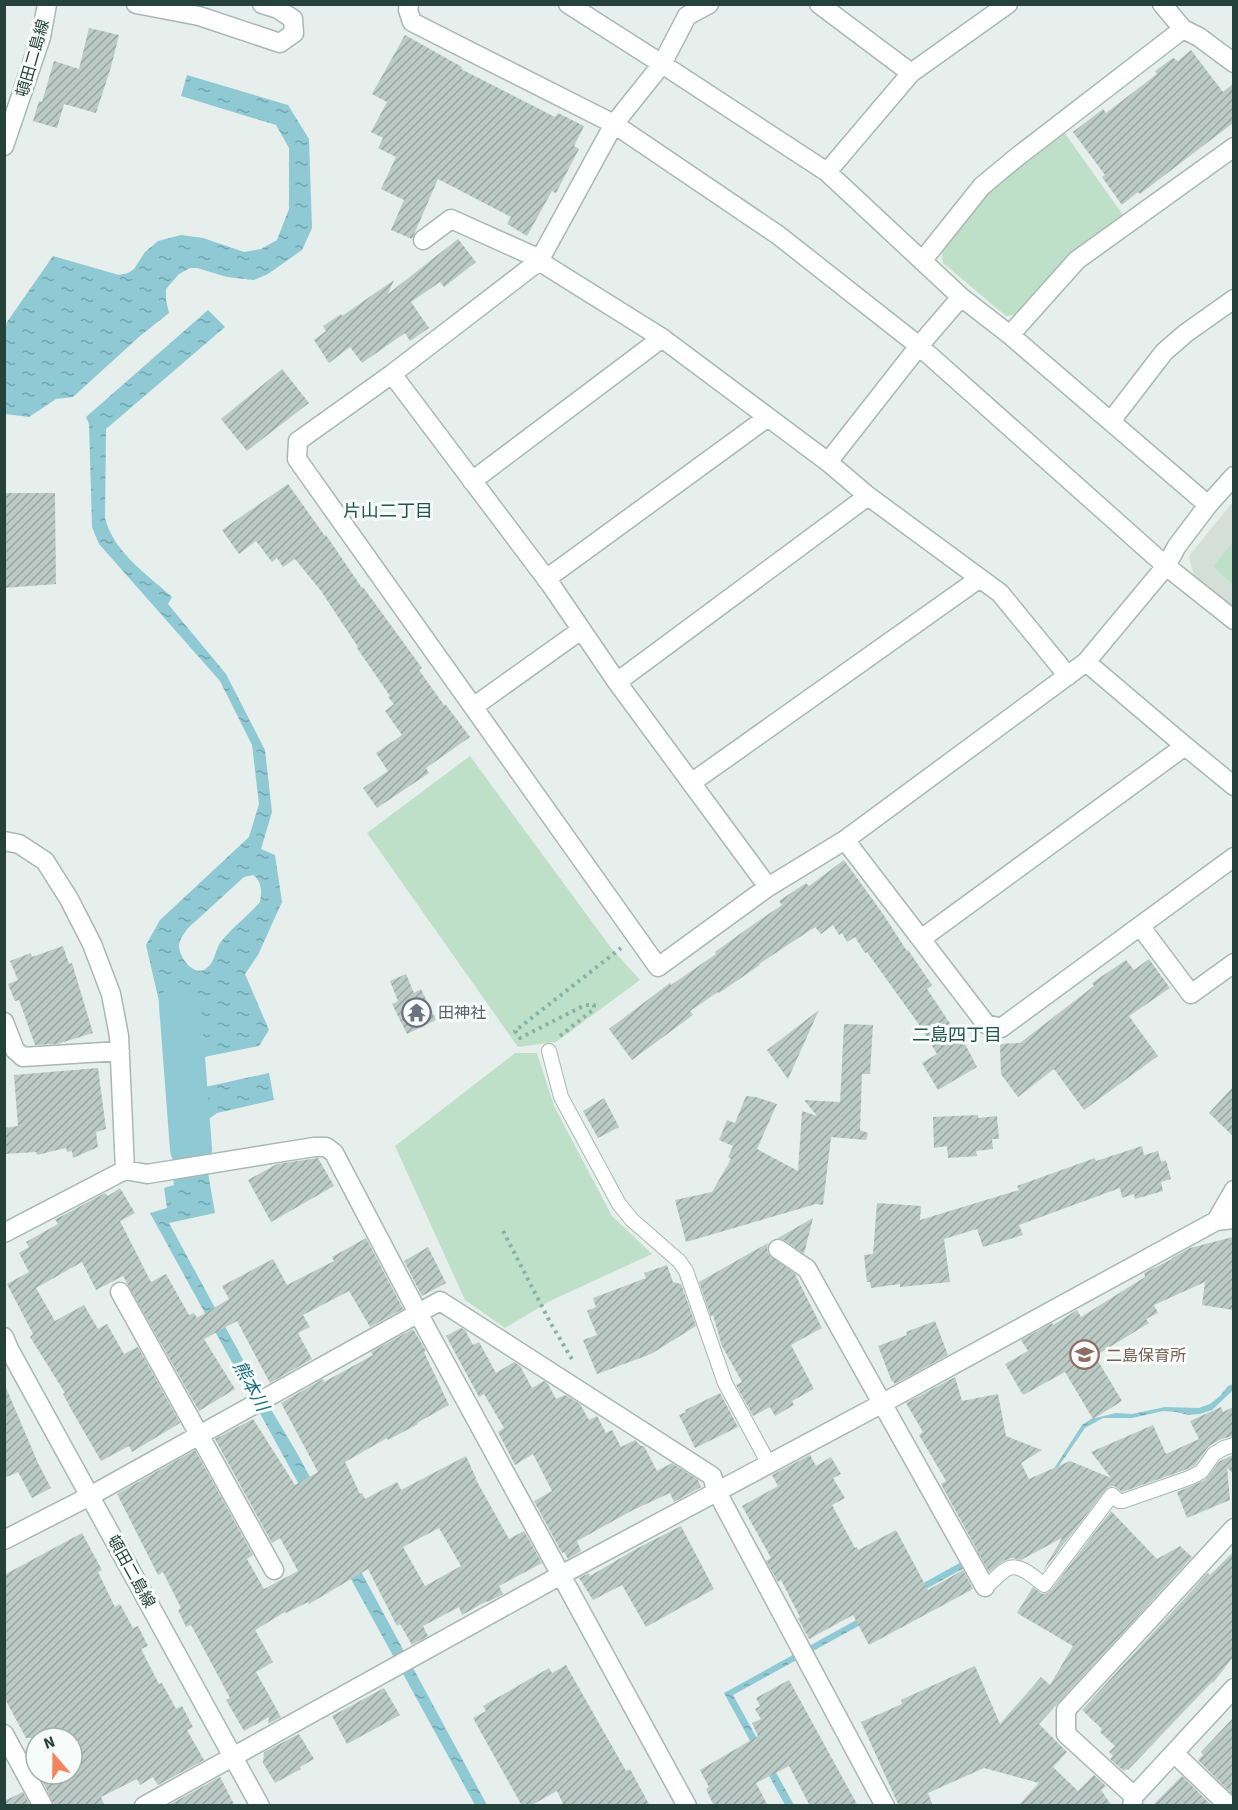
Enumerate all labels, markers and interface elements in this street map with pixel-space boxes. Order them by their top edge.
street label: 頓田二島線 [11,17,55,100]
district label: 片山二丁目 [343,499,433,524]
temple icon: 田神社 [401,996,433,1028]
place label: 田神社 [438,1002,486,1024]
district label: 二島四丁目 [912,1023,1002,1048]
school or university icon: 二島保育所 [1069,1339,1101,1371]
place label: 二島保育所 [1106,1345,1186,1367]
water label: 熊本川 [227,1357,276,1418]
street label: 頓田二島線 [102,1531,160,1612]
north arrow [24,1726,84,1786]
text: N [40,1731,58,1755]

